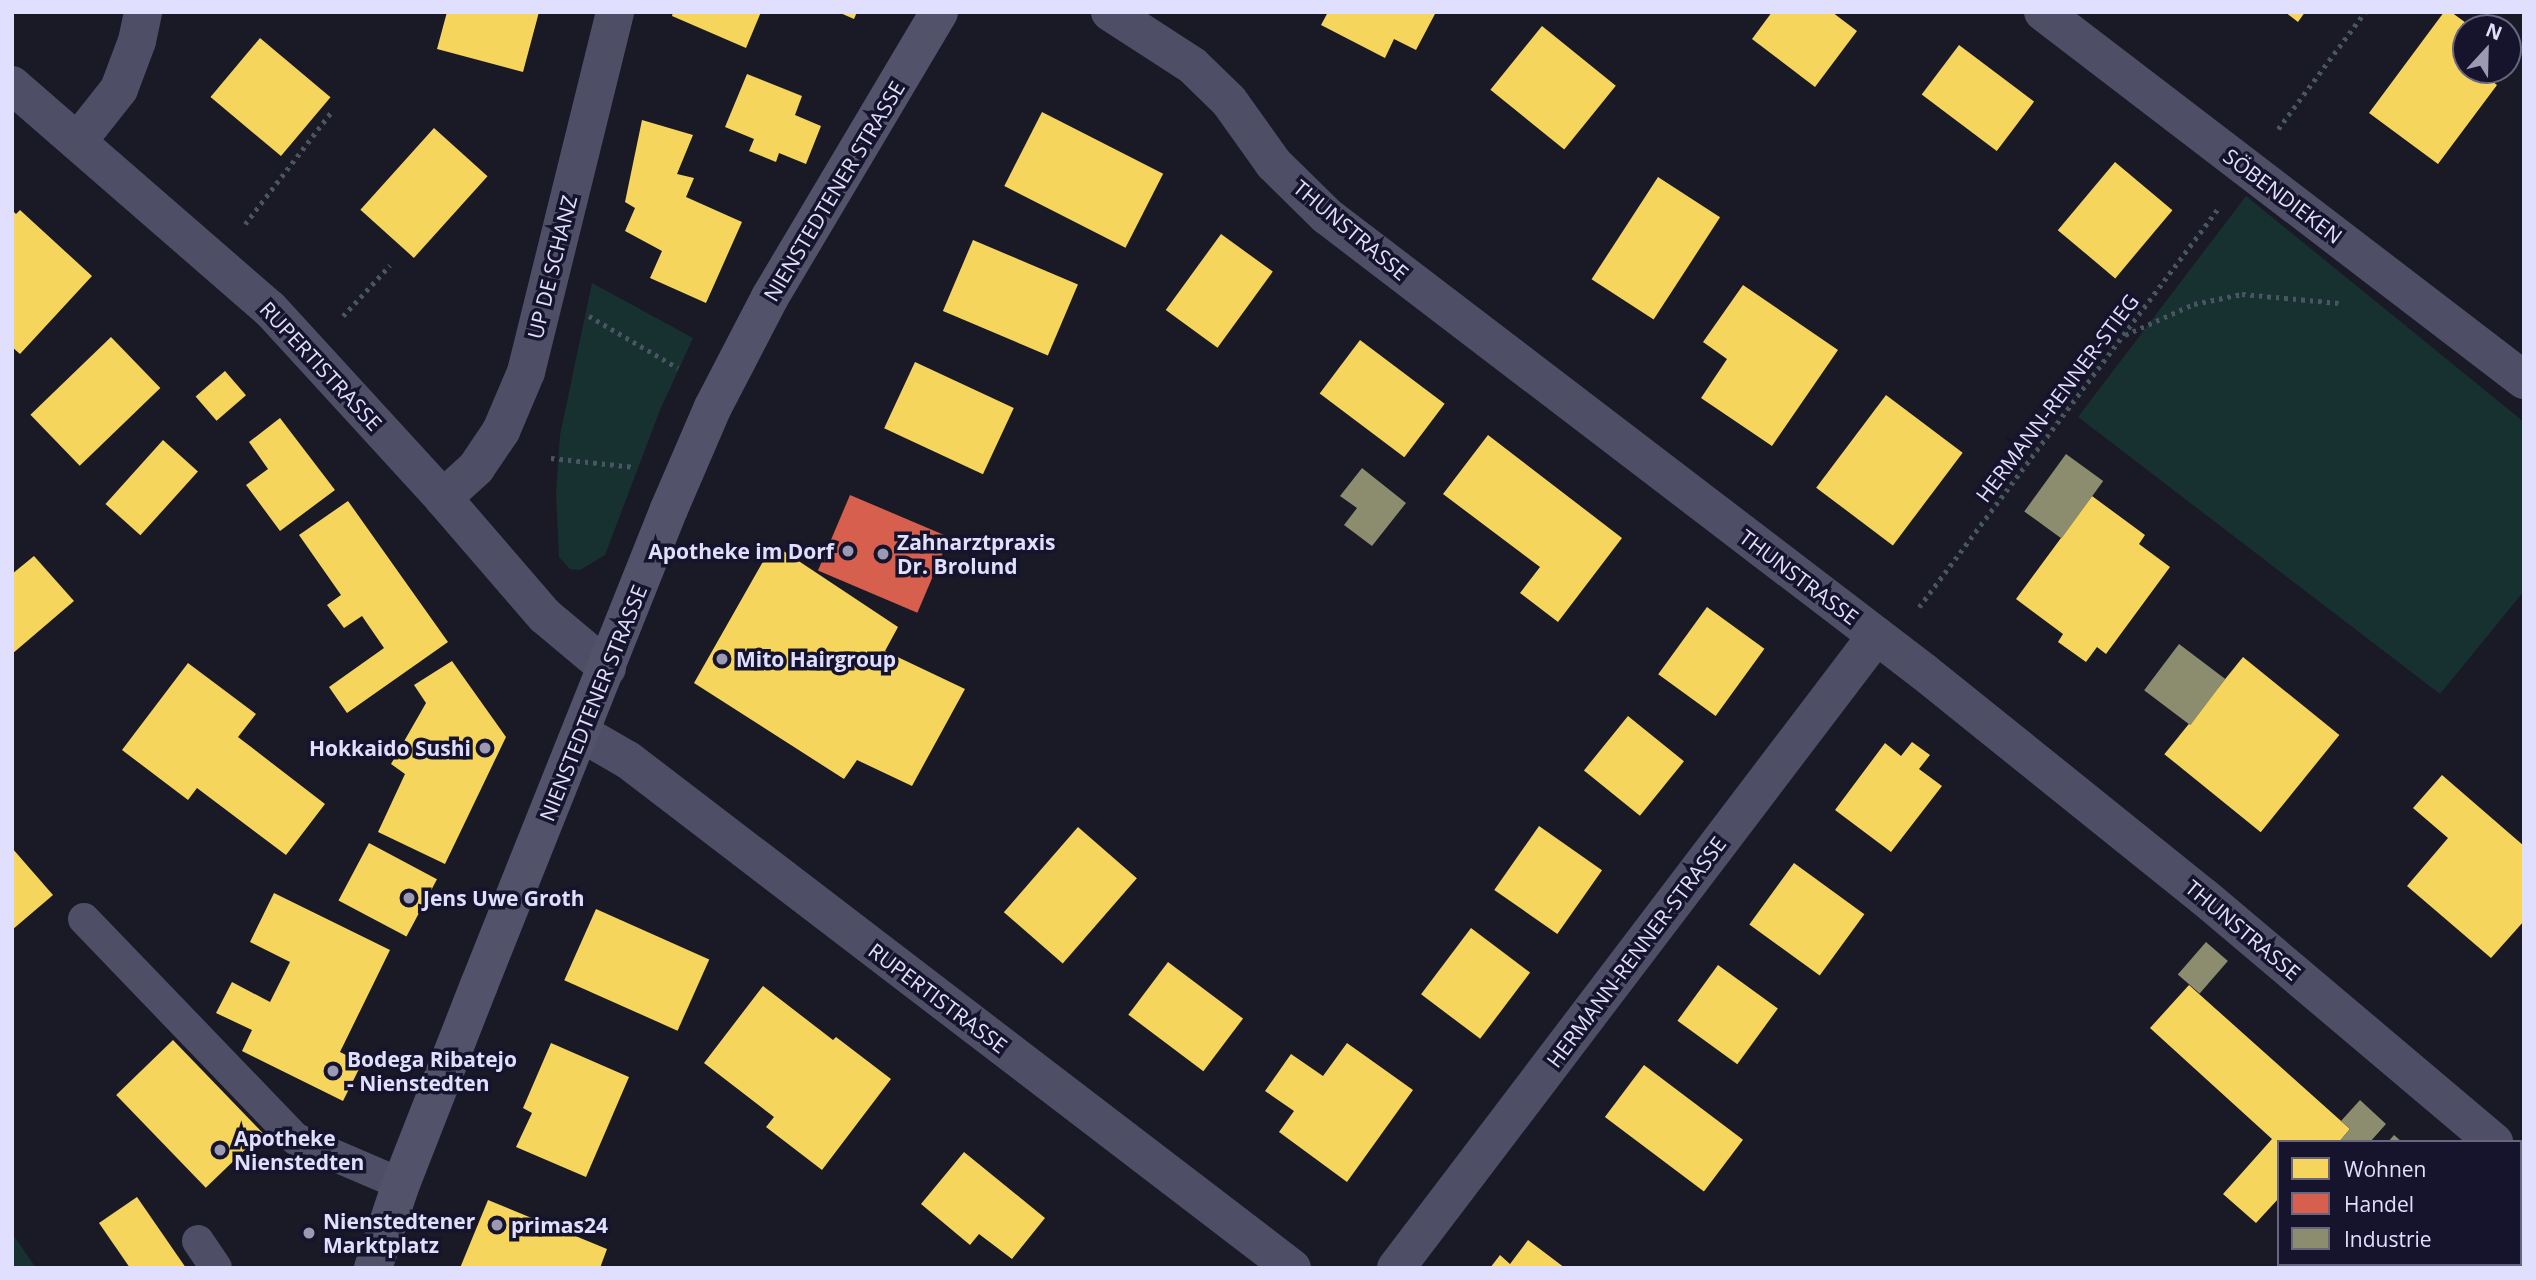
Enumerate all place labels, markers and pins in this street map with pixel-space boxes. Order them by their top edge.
place label: Zahnarztpraxis Dr. Brolund [897,529,1056,579]
place label: Apotheke im Dorf [648,538,834,564]
marker: Apotheke im Dorf [840,543,856,559]
marker: Zahnarztpraxis Dr. Brolund [875,546,891,562]
place label: Mito Hairgroup [736,646,896,672]
marker: Mito Hairgroup [714,651,730,667]
place label: Hokkaido Sushi [309,735,471,761]
marker: Hokkaido Sushi [477,740,493,756]
place label: Jens Uwe Groth [423,885,584,911]
marker: Jens Uwe Groth [401,890,417,906]
place label: Bodega Ribatejo - Nienstedten [347,1046,517,1096]
marker: Bodega Ribatejo - Nienstedten [325,1063,341,1079]
place label: Apotheke Nienstedten [234,1125,364,1175]
marker: Apotheke Nienstedten [212,1142,228,1158]
place label: Nienstedtener Marktplatz [323,1208,475,1258]
place label: primas24 [511,1212,608,1238]
marker: primas24 [489,1217,505,1233]
marker: Nienstedtener Marktplatz [301,1225,317,1241]

